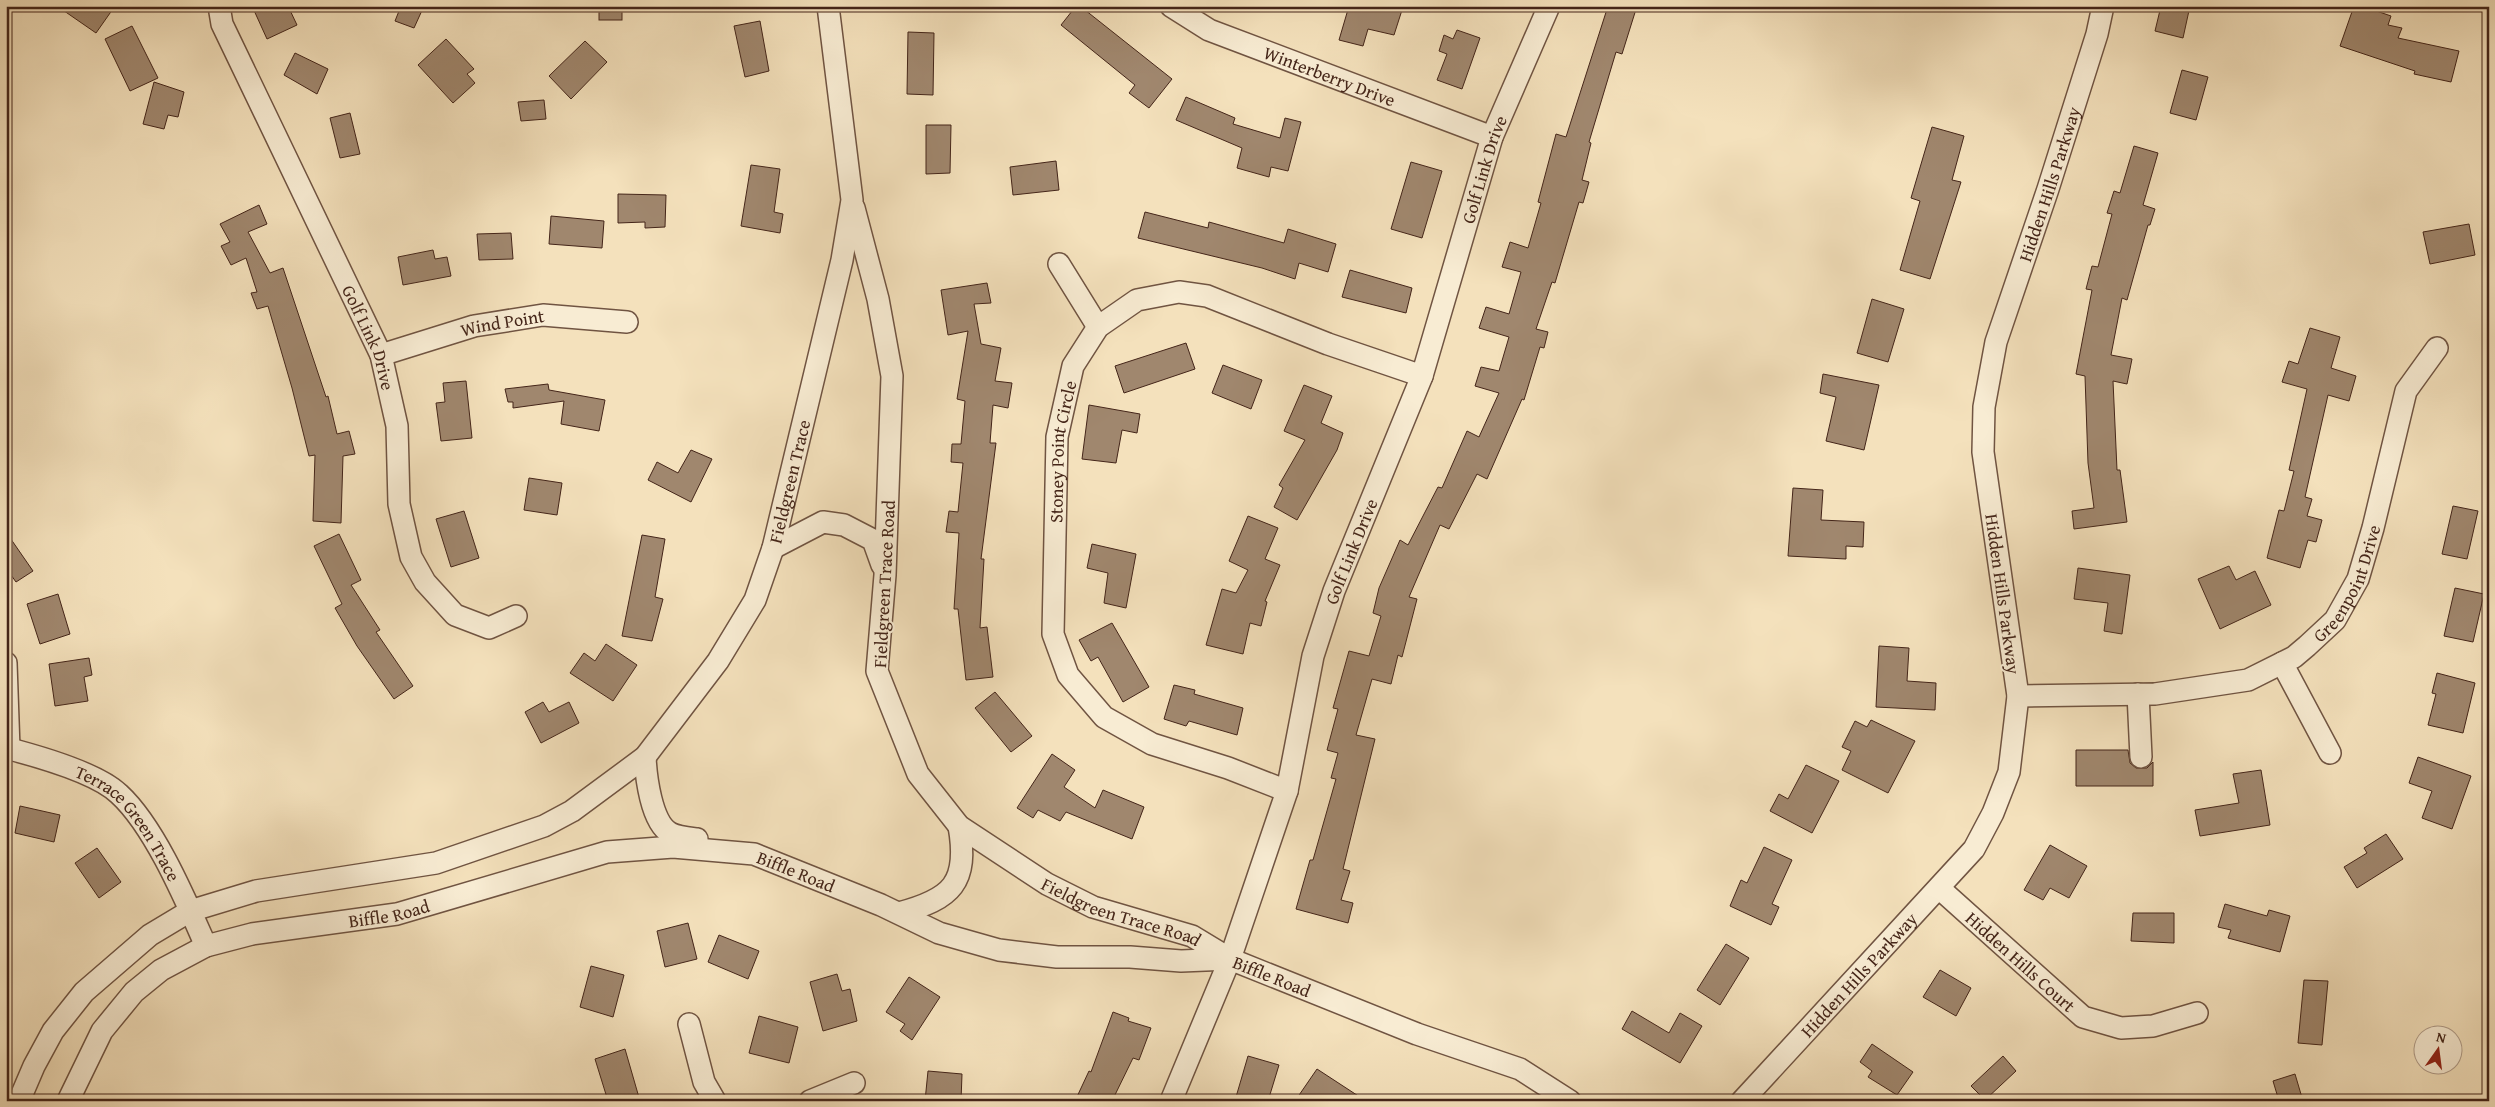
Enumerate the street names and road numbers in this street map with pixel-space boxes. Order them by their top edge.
street label: Winterberry Drive [1260,38,1399,113]
street label: Hidden Hills Parkway [2011,103,2087,265]
street label: Golf Link Drive [1454,111,1513,227]
street label: Golf Link Drive [336,280,402,393]
street label: Wind Point [457,301,547,343]
street label: Stoney Point Circle [1042,378,1083,523]
street label: Fieldgreen Trace [761,417,817,546]
street label: Golf Link Drive [1317,494,1384,608]
street label: Fieldgreen Trace Road [866,499,902,669]
street label: Hidden Hills Parkway [1978,512,2028,676]
street label: Greenpoint Drive [2306,521,2387,648]
street label: Terrace Green Trace [71,758,188,886]
street label: Biffle Road [753,843,840,899]
street label: Fieldgreen Trace Road [1037,870,1207,952]
street label: Biffle Road [347,892,433,934]
street label: Hidden Hills Court [1960,905,2082,1018]
street label: Hidden Hills Parkway [1794,906,1923,1043]
street label: Biffle Road [1229,948,1315,1004]

